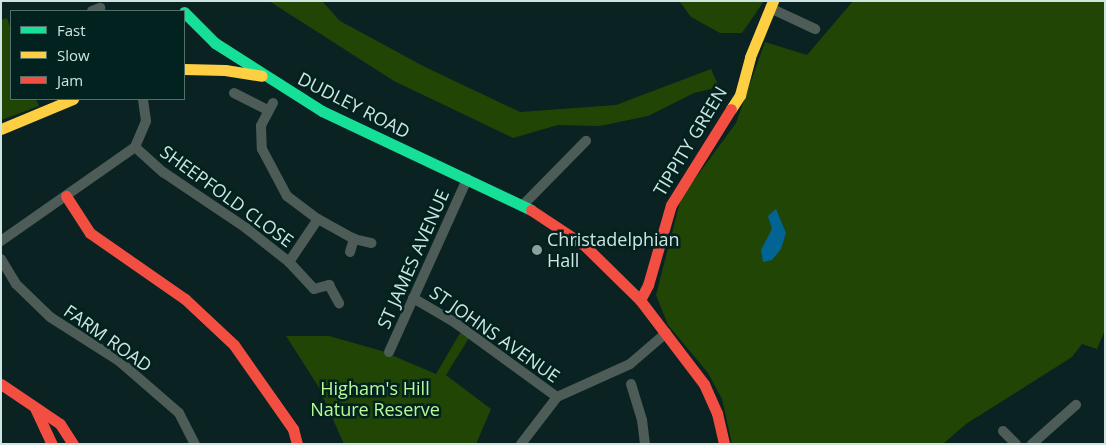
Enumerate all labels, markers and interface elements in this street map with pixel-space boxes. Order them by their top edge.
legend [10,10,185,100]
text: Fast [57,20,86,40]
text: Slow [57,45,90,65]
street label: DUDLEY ROAD [294,67,414,143]
text: Jam [57,70,83,90]
street label: TIPPITY GREEN [649,82,731,200]
street label: SHEEPFOLD CLOSE [156,141,298,251]
street label: ST JAMES AVENUE [373,186,453,332]
place label: Christadelphian Hall [547,229,680,272]
marker: Christadelphian Hall [531,244,543,256]
street label: ST JOHNS AVENUE [426,281,564,387]
street label: FARM ROAD [60,300,156,376]
park label: Higham's Hill Nature Reserve [310,378,440,420]

